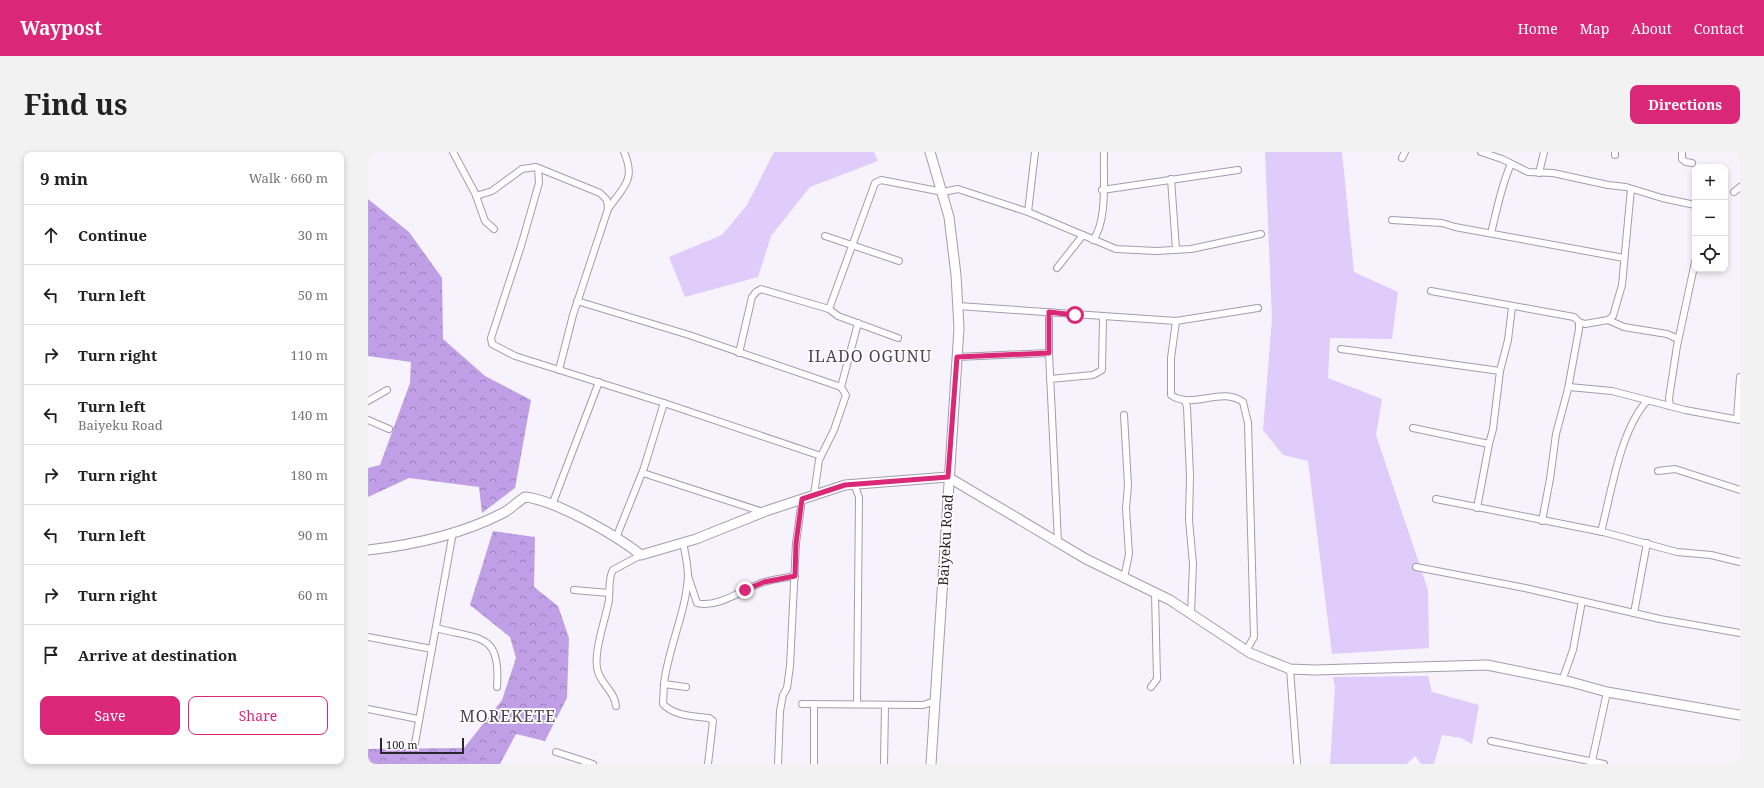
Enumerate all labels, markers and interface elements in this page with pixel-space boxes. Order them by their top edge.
text: Waypost [20,15,102,41]
text: Home [1518,19,1558,38]
text: Map [1580,19,1609,38]
text: About [1631,19,1672,38]
text: Contact [1694,19,1744,38]
text: Find us [24,85,128,123]
button: Directions [1630,85,1740,124]
map controls [1692,164,1728,272]
button: + [1692,164,1728,200]
text: 9 min [40,167,88,190]
text: Walk · 660 m [249,169,328,187]
button: − [1692,200,1728,236]
icon: ahead [40,224,62,246]
text: Continue [78,225,147,245]
text: 30 m [298,226,328,244]
button: locate [1692,236,1728,272]
icon: left [40,284,62,306]
text: Turn left [78,285,146,305]
text: 50 m [298,286,328,304]
route start [1066,306,1084,324]
icon: right [40,344,62,366]
text: Turn right [78,345,157,365]
district label: ILADO OGUNU [808,345,932,367]
text: 110 m [291,346,328,364]
text: Turn left [78,396,146,416]
icon: left [40,404,62,426]
text: 140 m [291,406,328,424]
text: Baiyeku Road [78,416,163,434]
icon: right [40,464,62,486]
text: Turn right [78,465,157,485]
text: 180 m [291,466,328,484]
street label: Baiyeku Road [933,493,957,586]
icon: left [40,524,62,546]
text: Turn left [78,525,146,545]
text: 90 m [298,526,328,544]
route end [736,581,754,599]
icon: right [40,584,62,606]
text: Turn right [78,585,157,605]
text: 60 m [298,586,328,604]
icon: arrive [40,644,62,666]
text: Arrive at destination [78,645,237,665]
button: Save [40,696,180,735]
button: Share [188,696,328,735]
district label: MOREKETE [460,705,556,727]
scale bar [380,736,464,755]
text: 100 m [386,737,418,752]

